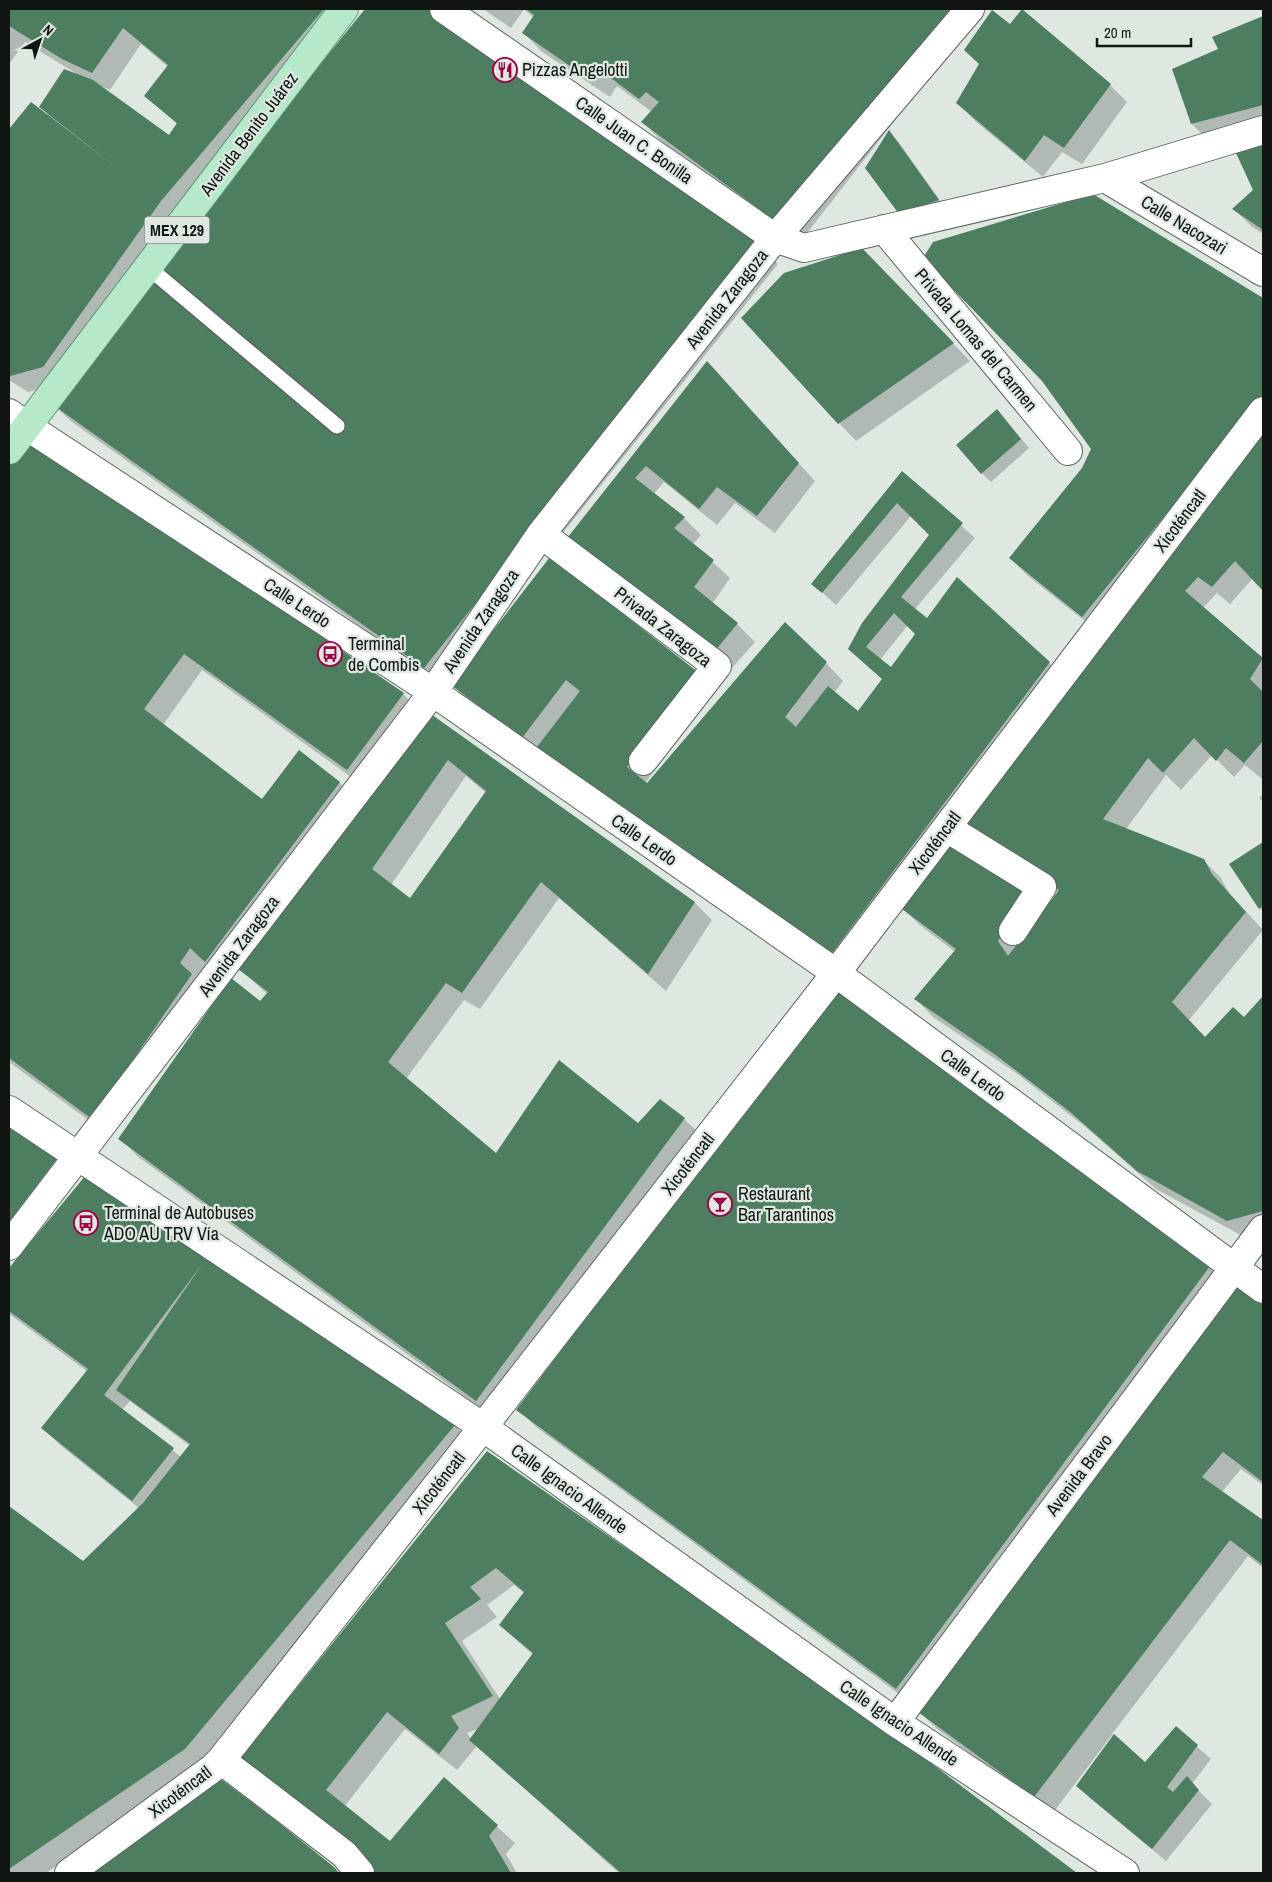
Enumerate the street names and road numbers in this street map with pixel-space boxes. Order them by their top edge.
street label: Avenida Benito Juárez [193,67,303,202]
street label: Calle Juan C. Bonilla [571,90,698,189]
street label: Calle Nacozari [1136,189,1232,260]
road number: MEX 129 [144,216,210,244]
street label: Avenida Zaragoza [679,244,774,355]
street label: Privada Lomas del Carmen [909,263,1044,417]
street label: Xicoténcatl [1148,484,1212,557]
street label: Avenida Zaragoza [436,564,525,678]
street label: Calle Lerdo [259,572,336,634]
street label: Privada Zaragoza [609,581,717,673]
street label: Xicoténcatl [903,806,967,879]
street label: Calle Lerdo [606,808,682,871]
street label: Avenida Zaragoza [192,890,285,1002]
street label: Calle Lerdo [935,1042,1011,1107]
street label: Xicoténcatl [655,1127,720,1200]
street label: Avenida Bravo [1039,1429,1118,1522]
street label: Calle Ignacio Allende [506,1438,633,1539]
street label: Xicoténcatl [406,1446,471,1519]
street label: Calle Ignacio Allende [835,1673,964,1772]
street label: Xicoténcatl [143,1760,216,1824]

